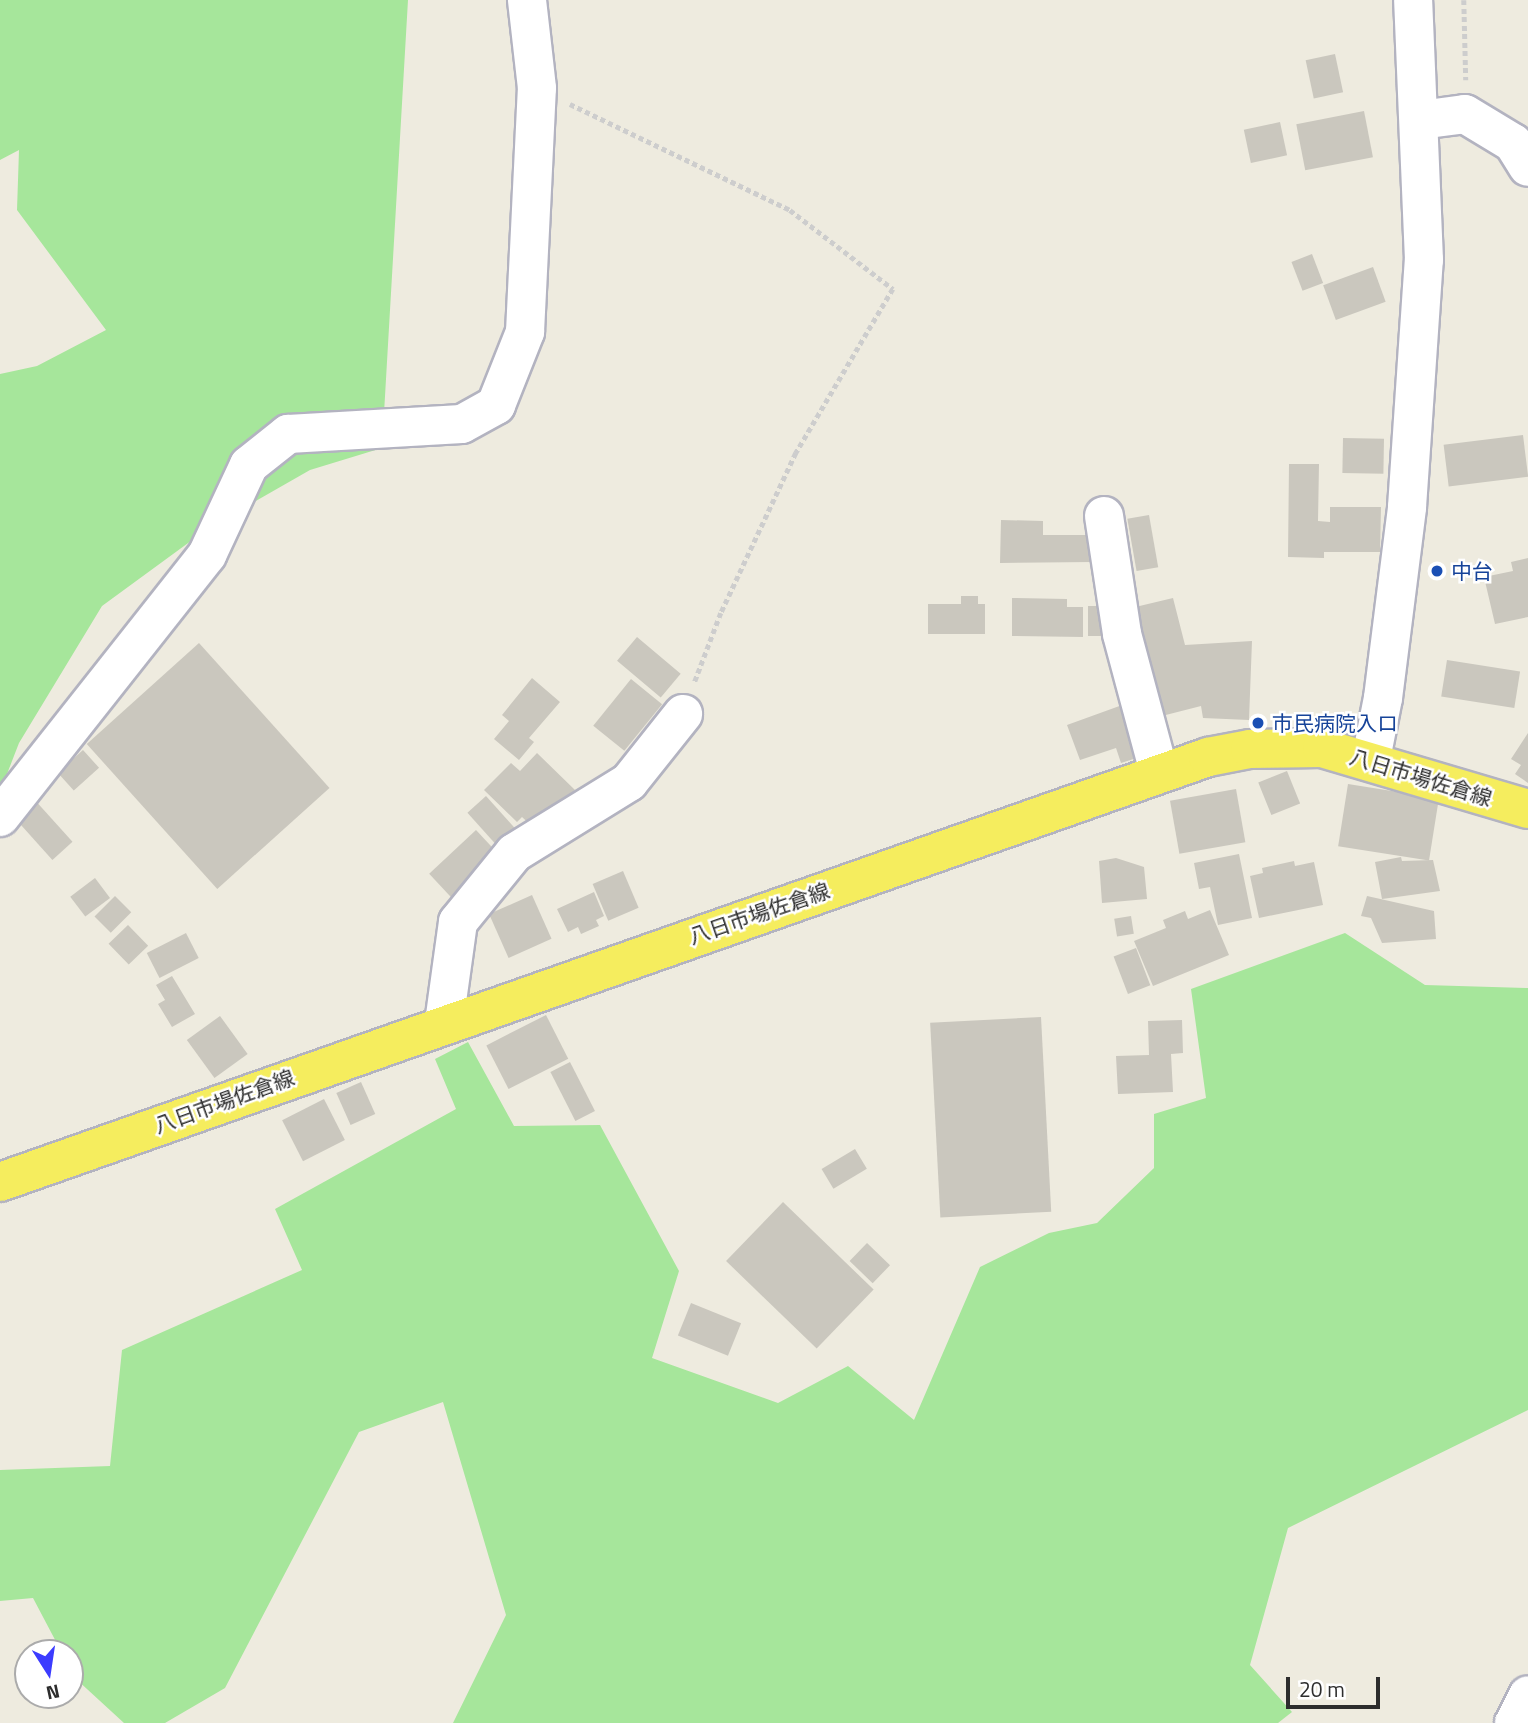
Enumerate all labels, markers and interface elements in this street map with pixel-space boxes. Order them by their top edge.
place label: 中台 [1451,558,1493,584]
marker: 中台 [1429,563,1445,579]
place label: 市民病院入ロ [1272,710,1398,736]
marker: 市民病院入ロ [1250,715,1266,731]
street label: 八日市場佐倉線 [1347,743,1495,811]
street label: 八日市場佐倉線 [685,877,833,949]
street label: 八日市場佐倉線 [151,1064,297,1138]
north arrow [14,1639,84,1709]
scale bar [1290,1664,1384,1708]
text: 20 m [1299,1673,1345,1705]
text: N [44,1678,63,1709]

